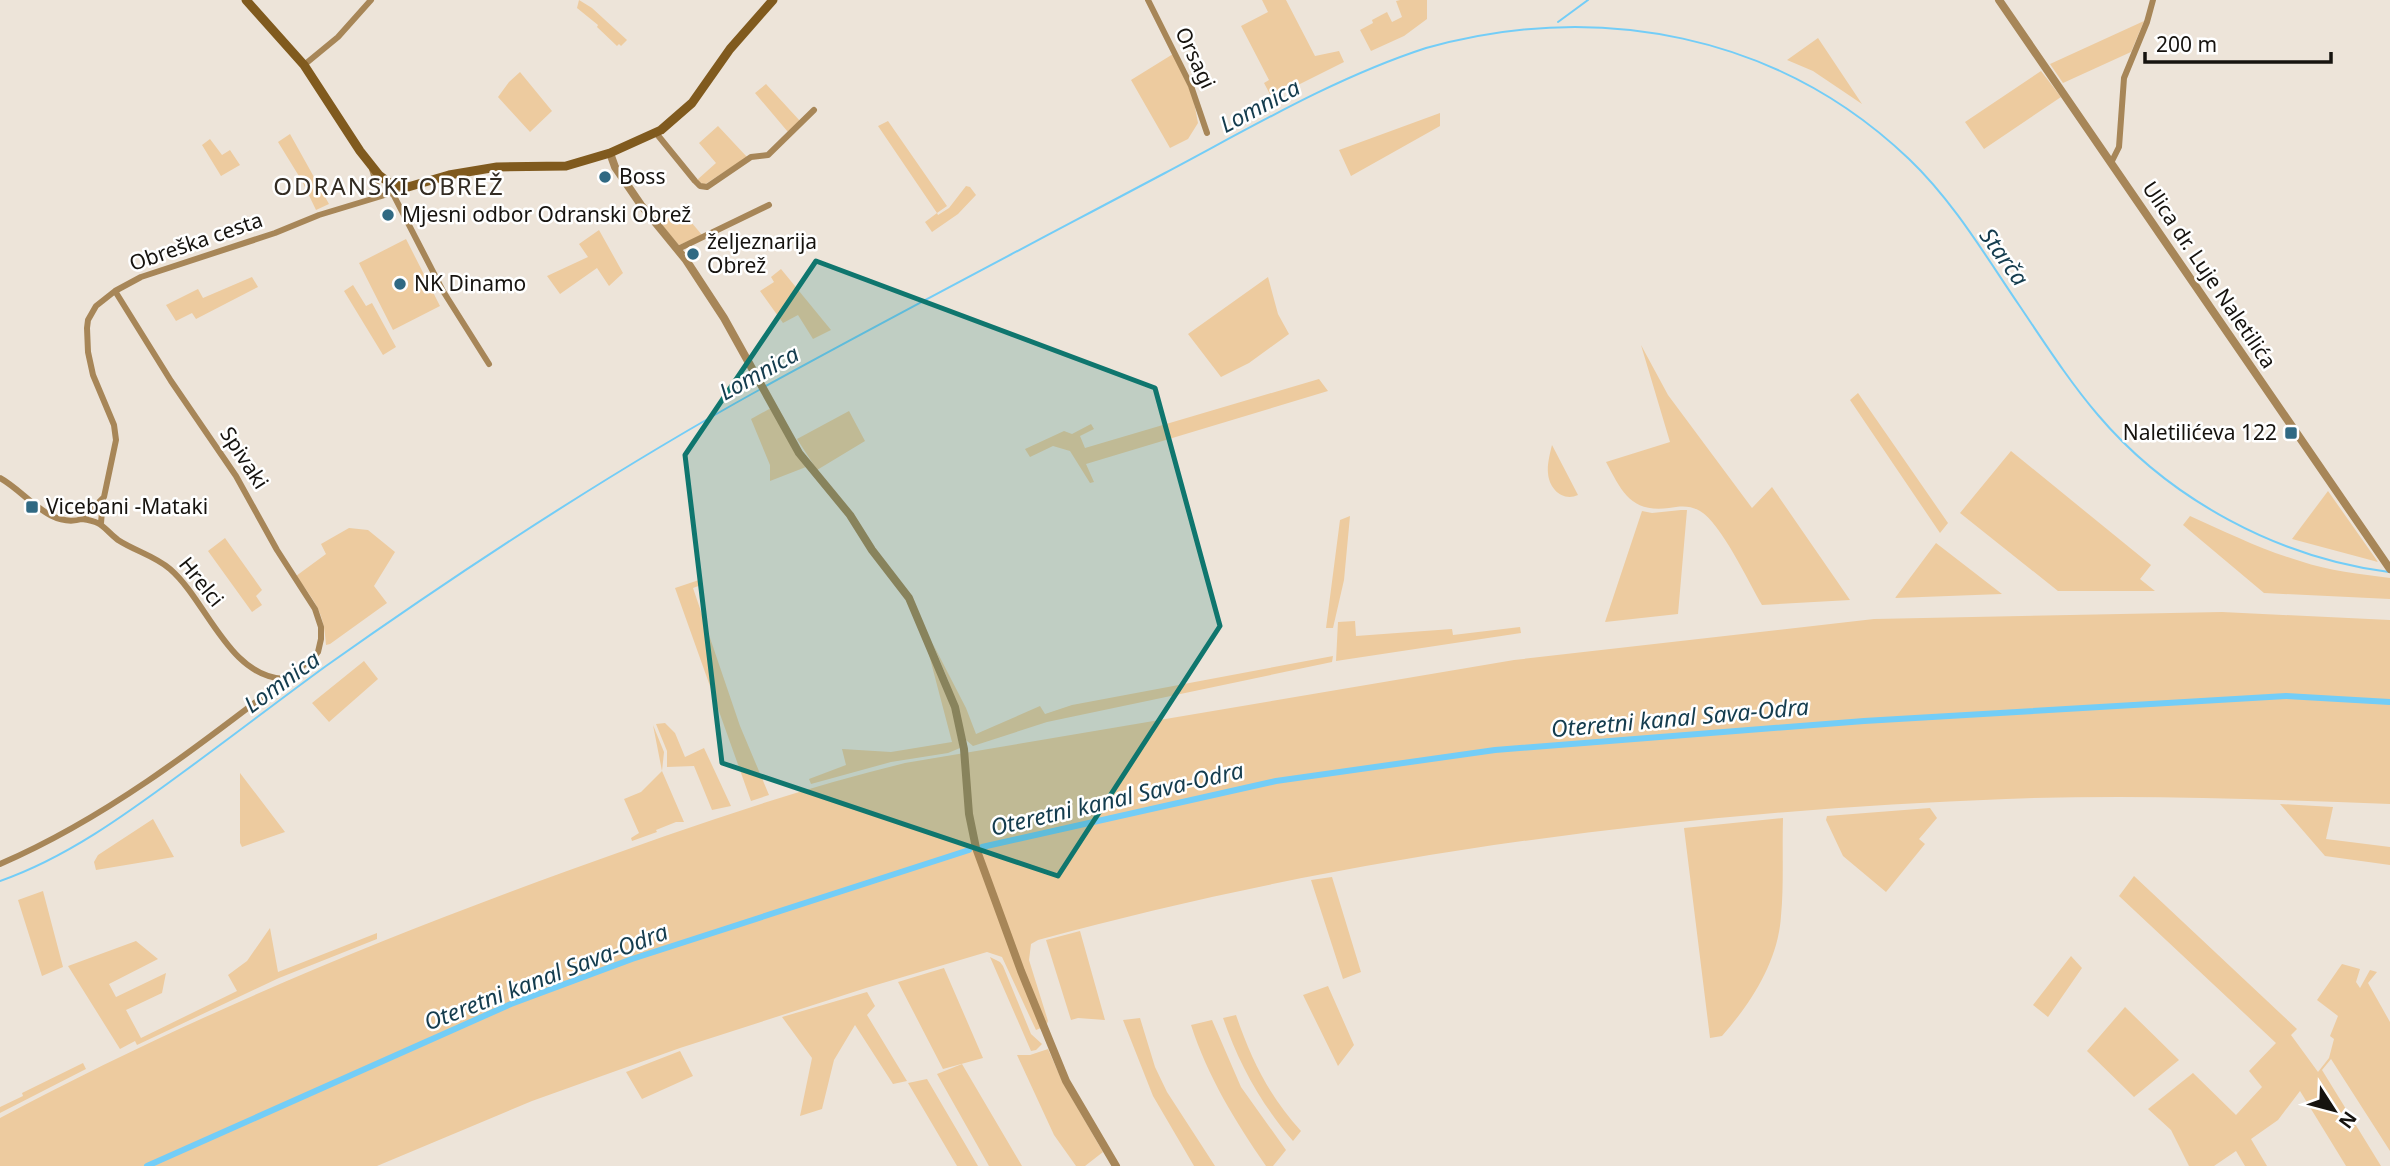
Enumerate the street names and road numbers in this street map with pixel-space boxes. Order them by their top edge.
street label: Orsagi [1169,22,1222,93]
street label: Ulica dr. Luje Naletilića [2137,175,2283,374]
street label: Obreška cesta [125,205,266,277]
street label: Spivaki [214,421,275,494]
street label: Hrelci [173,551,230,612]

